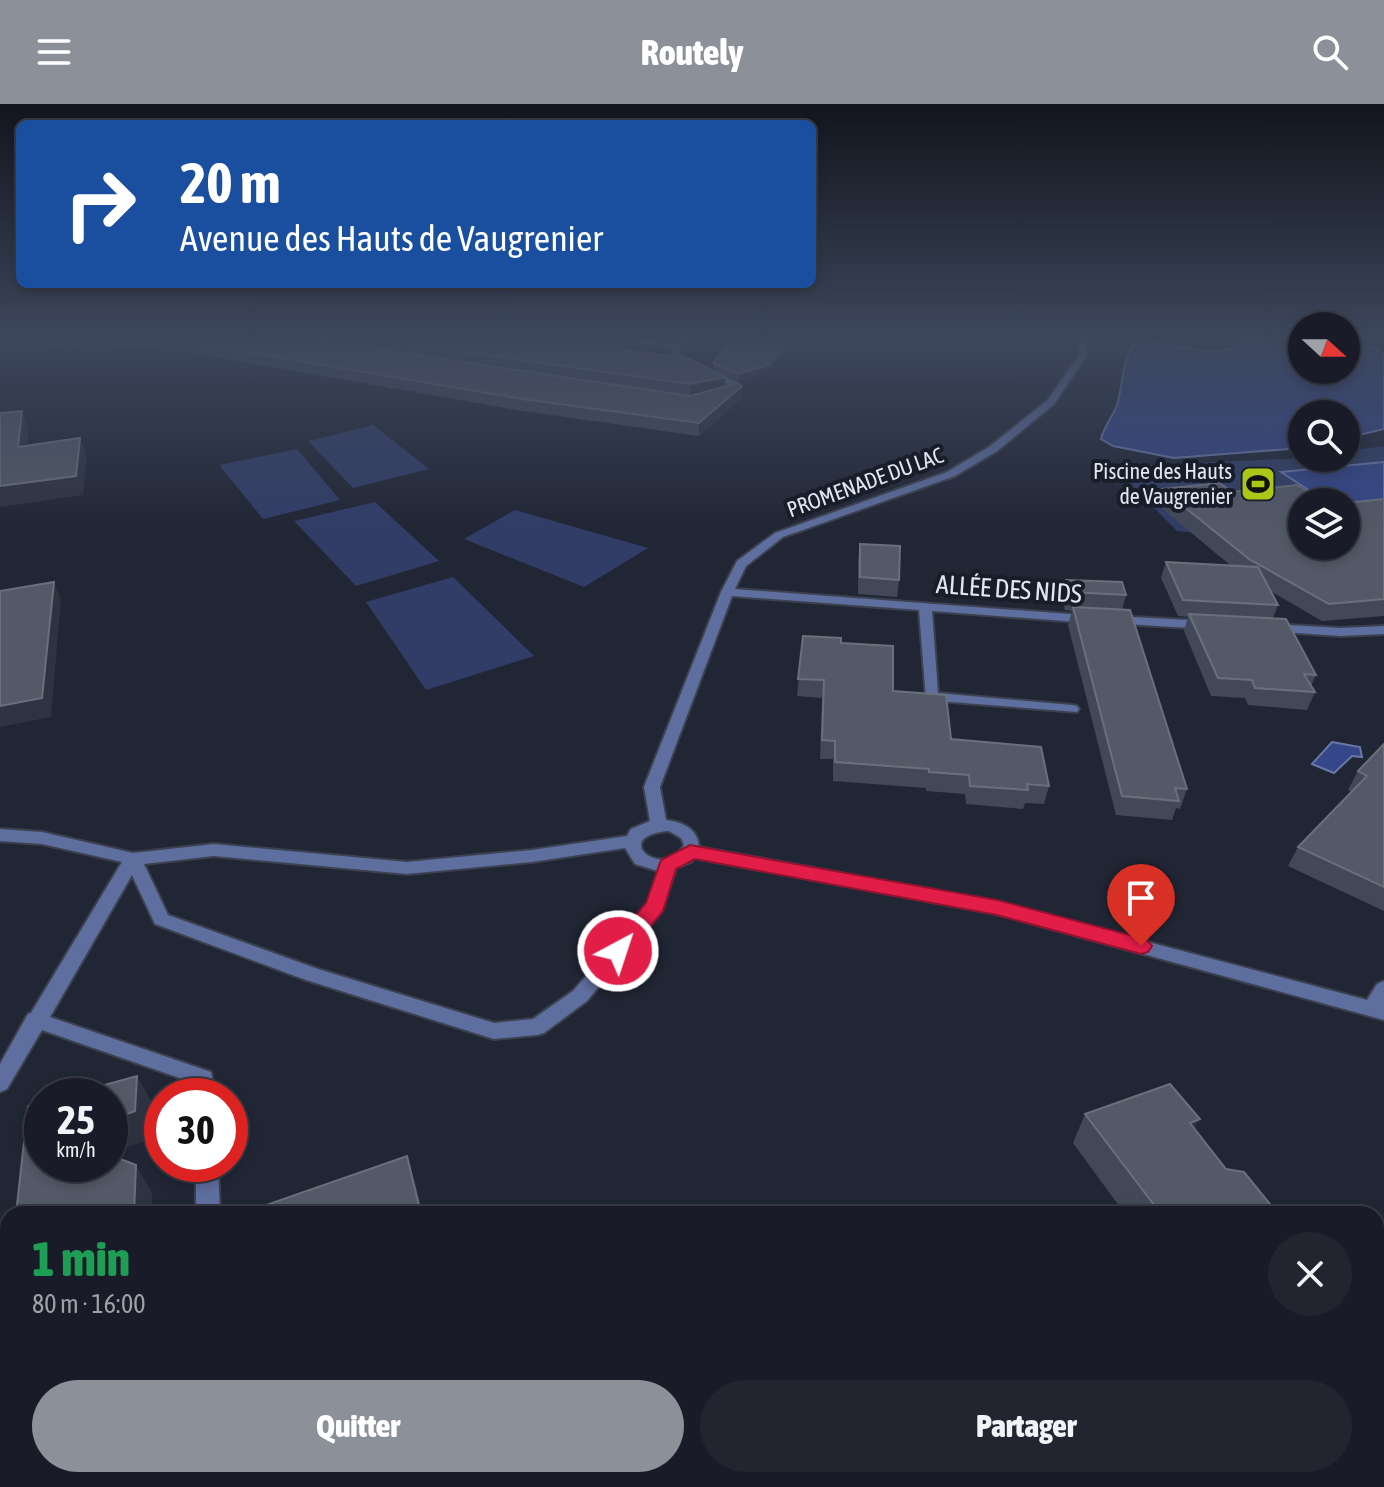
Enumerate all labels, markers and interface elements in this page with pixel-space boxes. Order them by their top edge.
icon: menu [32,30,76,74]
icon: search [1308,30,1352,74]
text: Routely [641,31,743,73]
text: 20 m [180,151,281,215]
icon: right [48,152,152,256]
text: Avenue des Hauts de Vaugrenier [180,217,603,259]
north arrow [1288,312,1360,384]
map controls [1288,312,1360,560]
button: search [1288,400,1360,472]
street label: PROMENADE DU LAC [783,442,947,522]
place label: Piscine des Hauts de Vaugrenier [1093,458,1232,509]
sports icon: Piscine des Hauts de Vaugrenier [1239,465,1277,503]
button: layers [1288,488,1360,560]
street label: ALLÉE DES NIDS [935,569,1083,609]
pin [1107,864,1175,946]
icon: arrive [1119,876,1163,920]
position arrow [576,909,660,993]
speed limit sign: 30 [144,1078,248,1182]
text: 25 [57,1097,95,1142]
text: km/h [56,1138,96,1161]
text: 1 min [32,1231,130,1286]
button: close [1268,1232,1352,1316]
text: 80 m · 16:00 [32,1289,145,1319]
button: Quitter [32,1380,684,1472]
button: Partager [700,1380,1352,1472]

